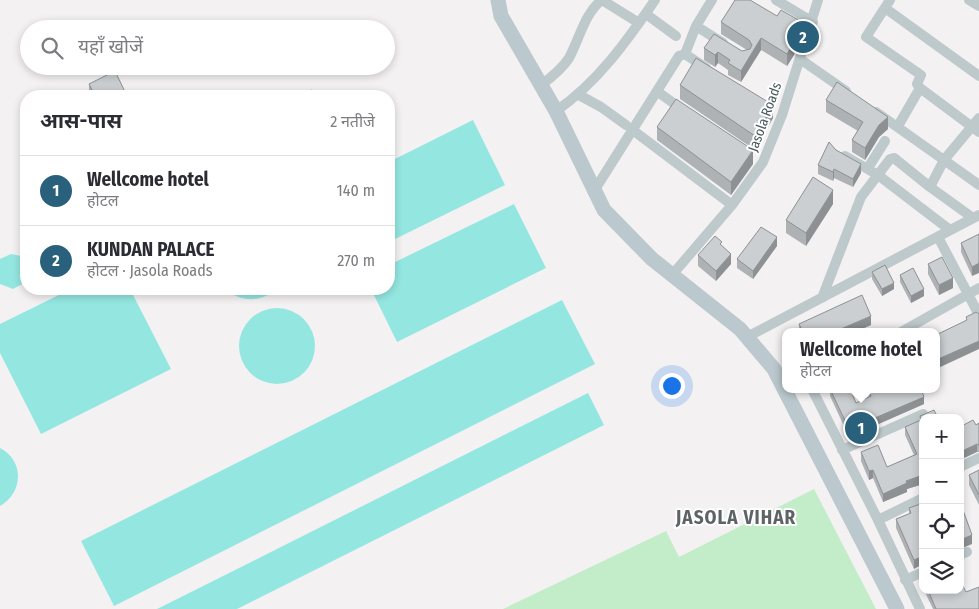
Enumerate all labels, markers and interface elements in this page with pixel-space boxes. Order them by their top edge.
pin: 2 [787,18,819,56]
search box [20,20,395,75]
icon: search [38,34,66,62]
text: यहाँ खोजें [78,35,143,58]
street label: Jasola Roads [745,80,785,154]
text: आस-पास [40,108,122,134]
text: 2 नतीजे [330,112,375,131]
text: Wellcome hotel [87,168,209,191]
text: 1 [53,181,59,200]
text: 140 m [337,181,375,200]
text: होटल [87,191,119,210]
text: KUNDAN PALACE [87,238,215,261]
text: 2 [52,251,60,270]
text: 270 m [337,251,375,270]
text: होटल · Jasola Roads [87,261,213,280]
popup [782,328,940,393]
text: Wellcome hotel [800,338,922,361]
text: होटल [800,361,832,380]
your location [659,373,685,399]
pin: 1 [845,409,877,447]
map controls [919,414,964,594]
button: + [919,414,964,459]
button: − [919,459,964,504]
button: locate [919,504,964,549]
district label: JASOLA VIHAR [675,506,796,529]
button: layers [919,549,964,594]

